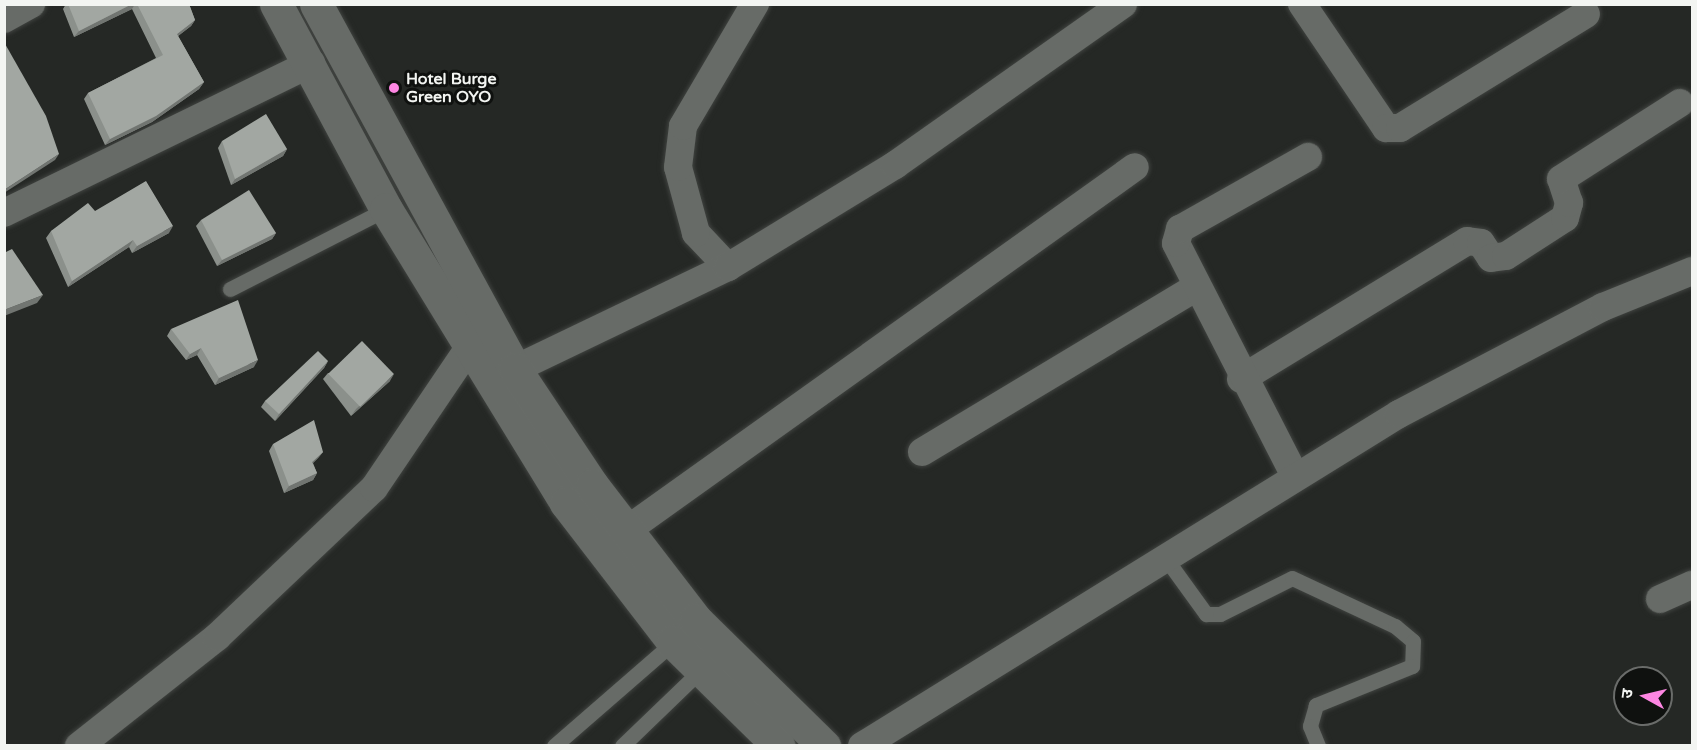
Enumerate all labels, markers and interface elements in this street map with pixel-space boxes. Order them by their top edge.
place label: Hotel Burge Green OYO [406,69,496,107]
marker: Hotel Burge Green OYO [387,81,401,95]
north arrow [1613,666,1673,726]
text: उ [1617,688,1638,700]

